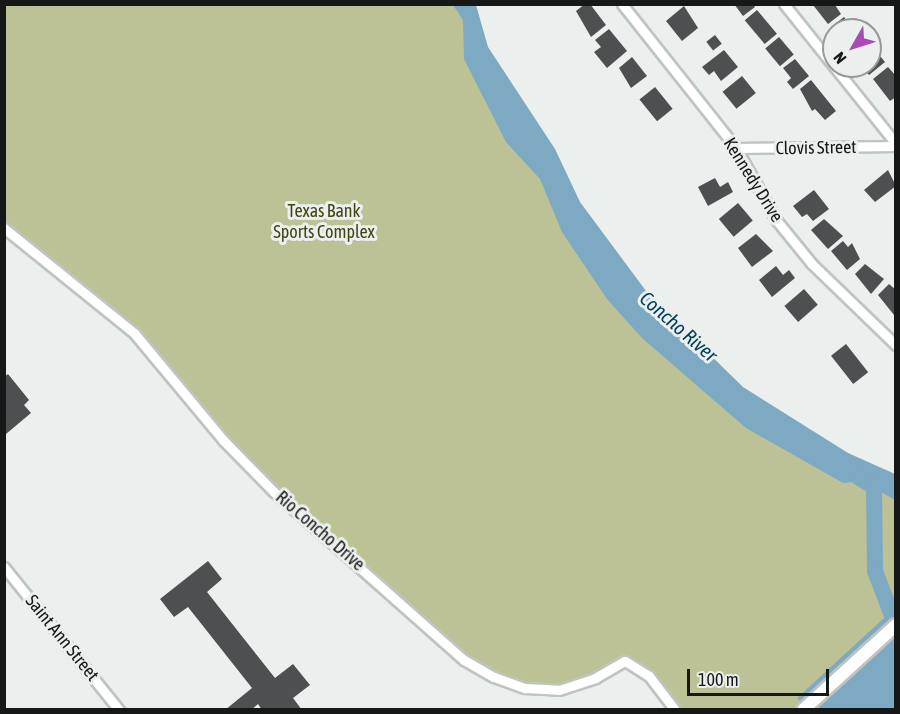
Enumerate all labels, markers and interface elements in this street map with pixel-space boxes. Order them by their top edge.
north arrow [822,18,882,78]
text: N [830,49,850,67]
street label: Kennedy Drive [719,134,787,226]
street label: Clovis Street [775,136,857,160]
park label: Texas Bank Sports Complex [273,201,375,244]
water label: Concho River [635,286,723,366]
street label: Rio Concho Drive [271,487,369,575]
street label: Saint Ann Street [21,591,103,685]
scale bar [690,657,832,695]
text: 100 m [698,669,739,690]

